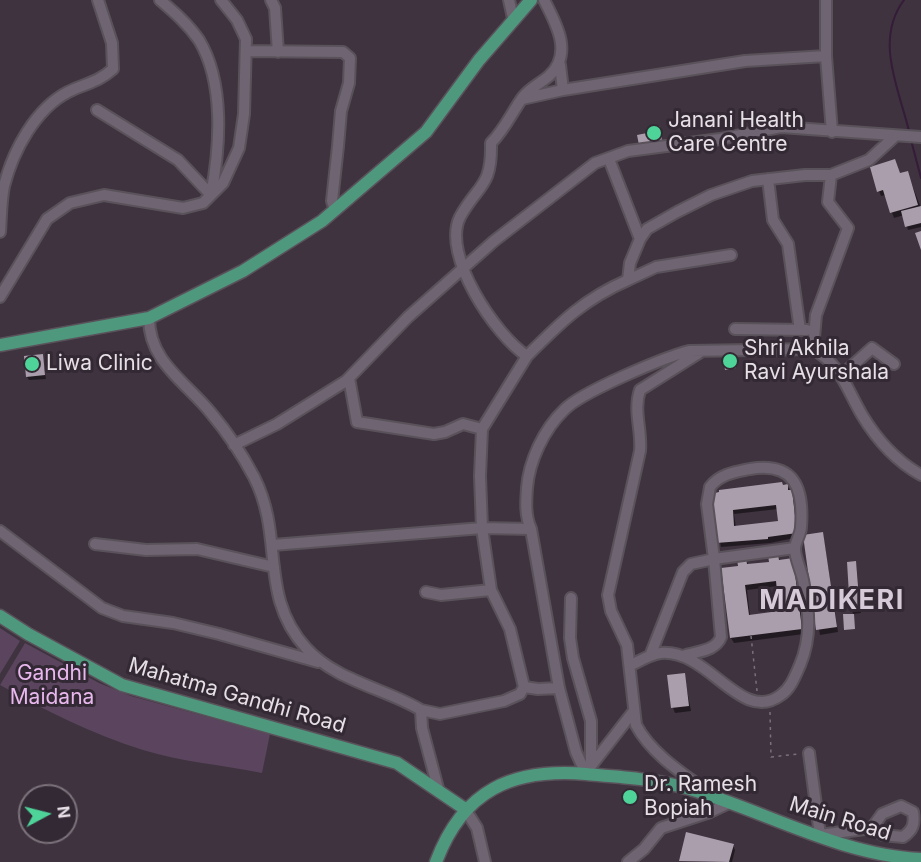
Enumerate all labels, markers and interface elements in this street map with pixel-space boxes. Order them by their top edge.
place label: Janani Health Care Centre [668,108,804,158]
marker: Janani Health Care Centre [645,124,663,142]
place label: Shri Akhila Ravi Ayurshala [744,336,889,386]
place label: Liwa Clinic [46,351,153,377]
marker: Shri Akhila Ravi Ayurshala [721,352,739,370]
marker: Liwa Clinic [23,355,41,373]
district label: MADIKERI [759,585,905,617]
street label: Mahatma Gandhi Road [126,653,348,739]
park label: Gandhi Maidana [10,661,94,711]
place label: Dr. Ramesh Bopiah [644,772,757,822]
north arrow [18,784,78,844]
marker: Dr. Ramesh Bopiah [621,788,639,806]
street label: Main Road [786,792,894,846]
text: N [53,805,75,819]

